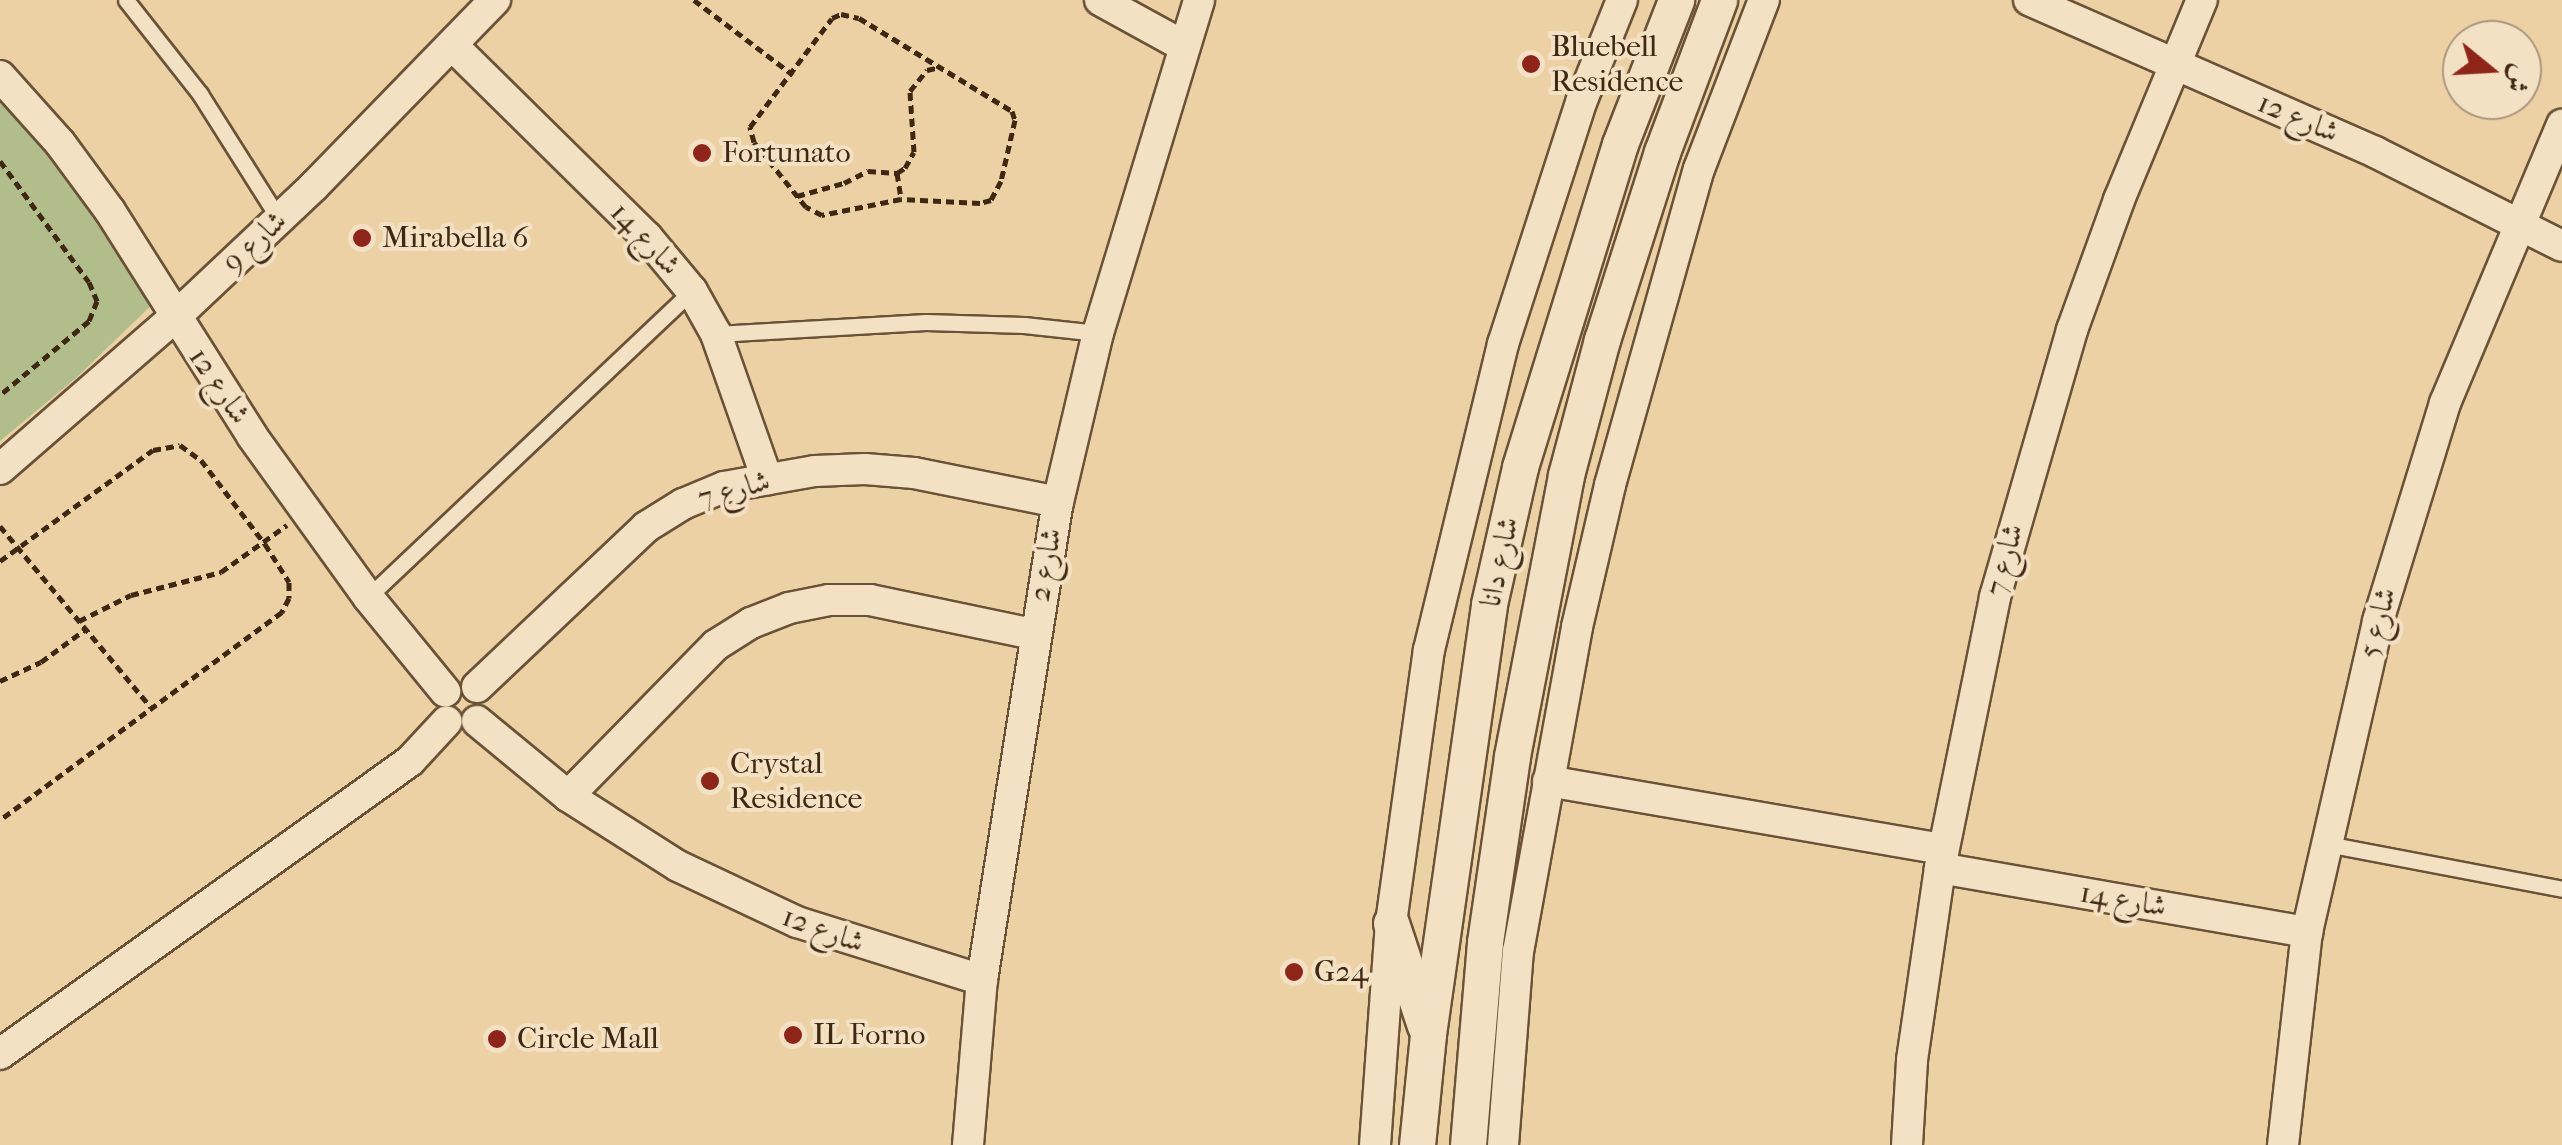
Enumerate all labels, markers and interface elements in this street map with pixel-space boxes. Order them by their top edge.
north arrow [2442,20,2542,120]
place label: Bluebell Residence [1551,29,1683,100]
marker: Bluebell Residence [1520,53,1542,75]
text: ش [2499,60,2539,97]
street label: شارع 12 [2252,85,2344,151]
place label: Fortunato [722,135,851,171]
marker: Fortunato [691,142,713,164]
street label: شارع 14 [602,195,688,283]
street label: شارع 9 [216,204,294,280]
place label: Mirabella 6 [382,220,529,256]
marker: Mirabella 6 [351,227,373,249]
street label: شارع 12 [180,341,258,431]
street label: شارع 7 [694,463,774,517]
street label: شارع دانا [1473,514,1527,610]
street label: شارع 7 [1978,520,2032,600]
street label: شارع 2 [1022,525,1070,605]
street label: شارع 5 [2351,584,2405,662]
place label: Crystal Residence [730,746,862,816]
marker: Crystal Residence [699,770,721,792]
street label: شارع 14 [2077,875,2169,925]
street label: شارع 12 [777,899,869,961]
place label: G24 [1314,954,1368,990]
marker: G24 [1283,961,1305,983]
place label: IL Forno [813,1017,925,1053]
place label: Circle Mall [517,1021,659,1057]
marker: IL Forno [782,1024,804,1046]
marker: Circle Mall [486,1028,508,1050]

